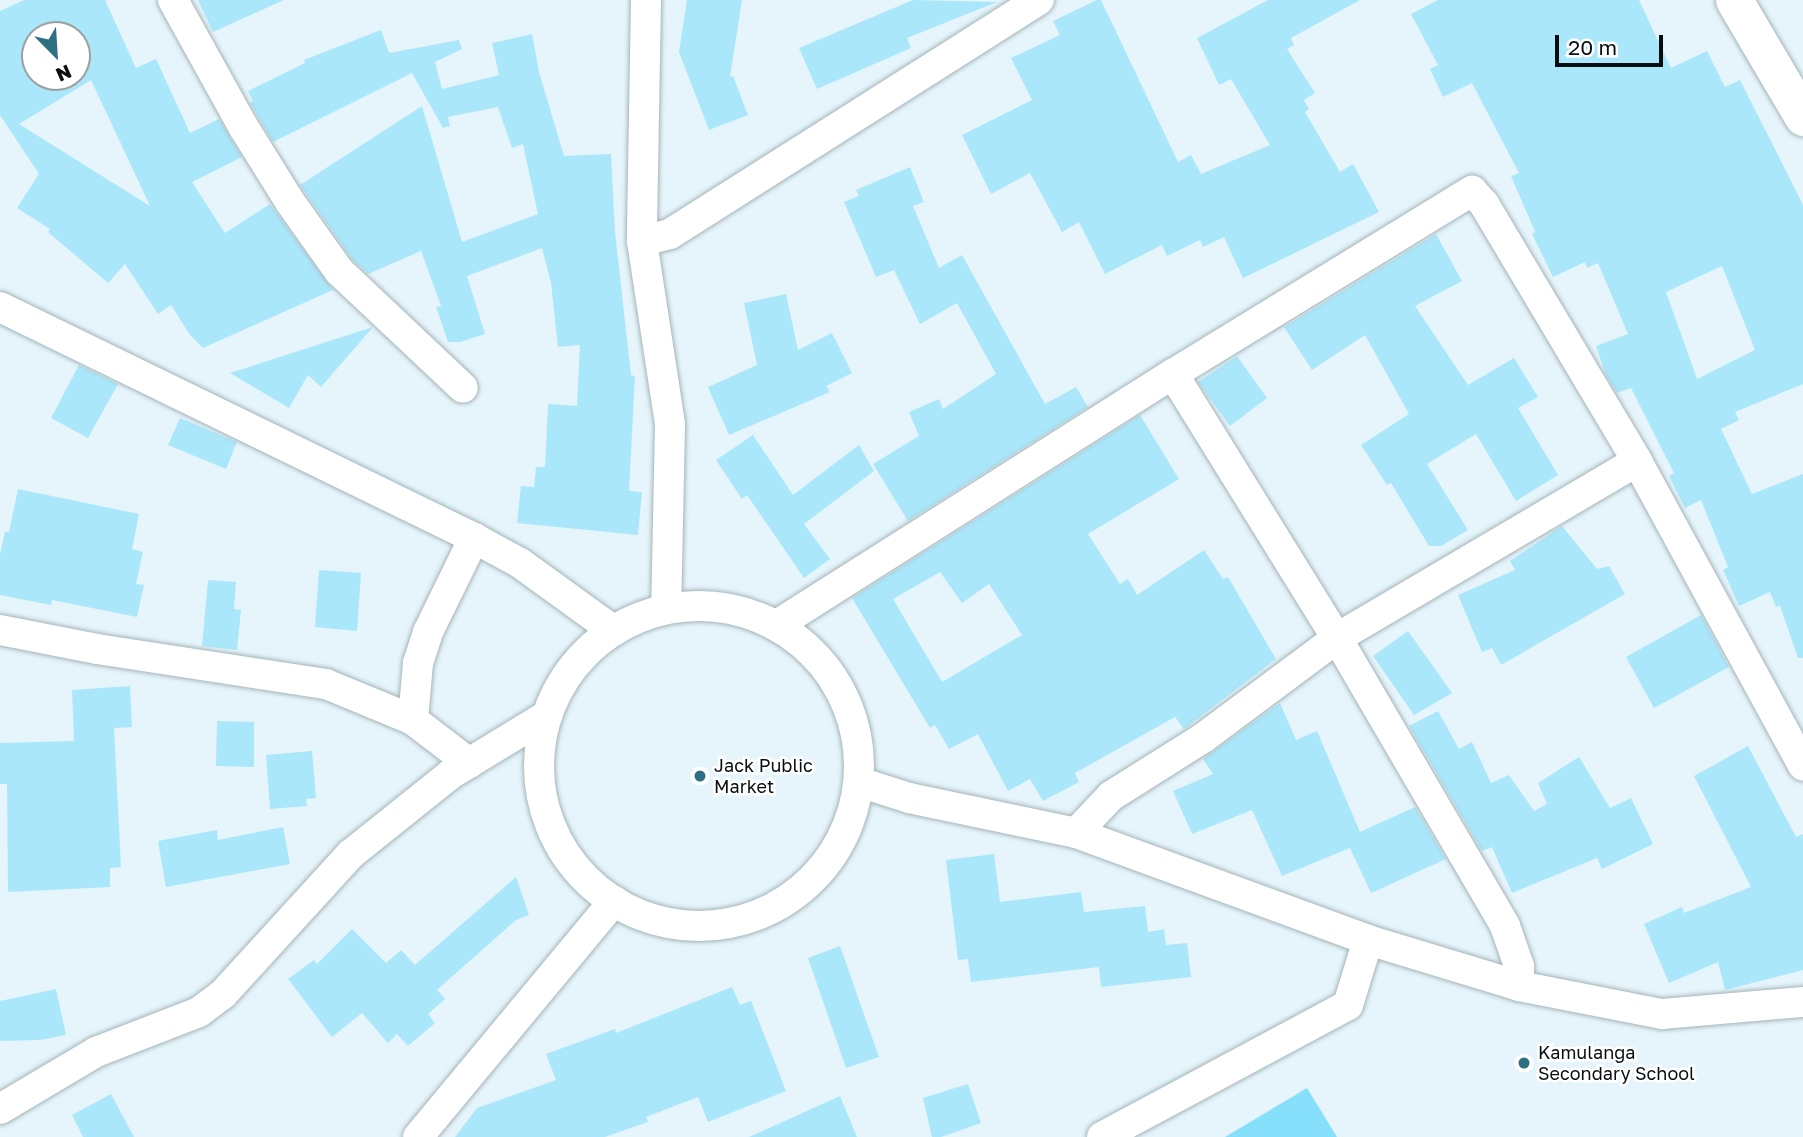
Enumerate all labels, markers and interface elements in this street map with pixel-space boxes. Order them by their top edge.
north arrow [21,21,91,91]
scale bar [1558,21,1666,65]
text: 20 m [1568,34,1617,60]
text: N [53,60,75,87]
place label: Jack Public Market [714,755,813,798]
marker: Jack Public Market [692,768,708,784]
place label: Kamulanga Secondary School [1538,1042,1695,1084]
marker: Kamulanga Secondary School [1516,1055,1532,1071]

